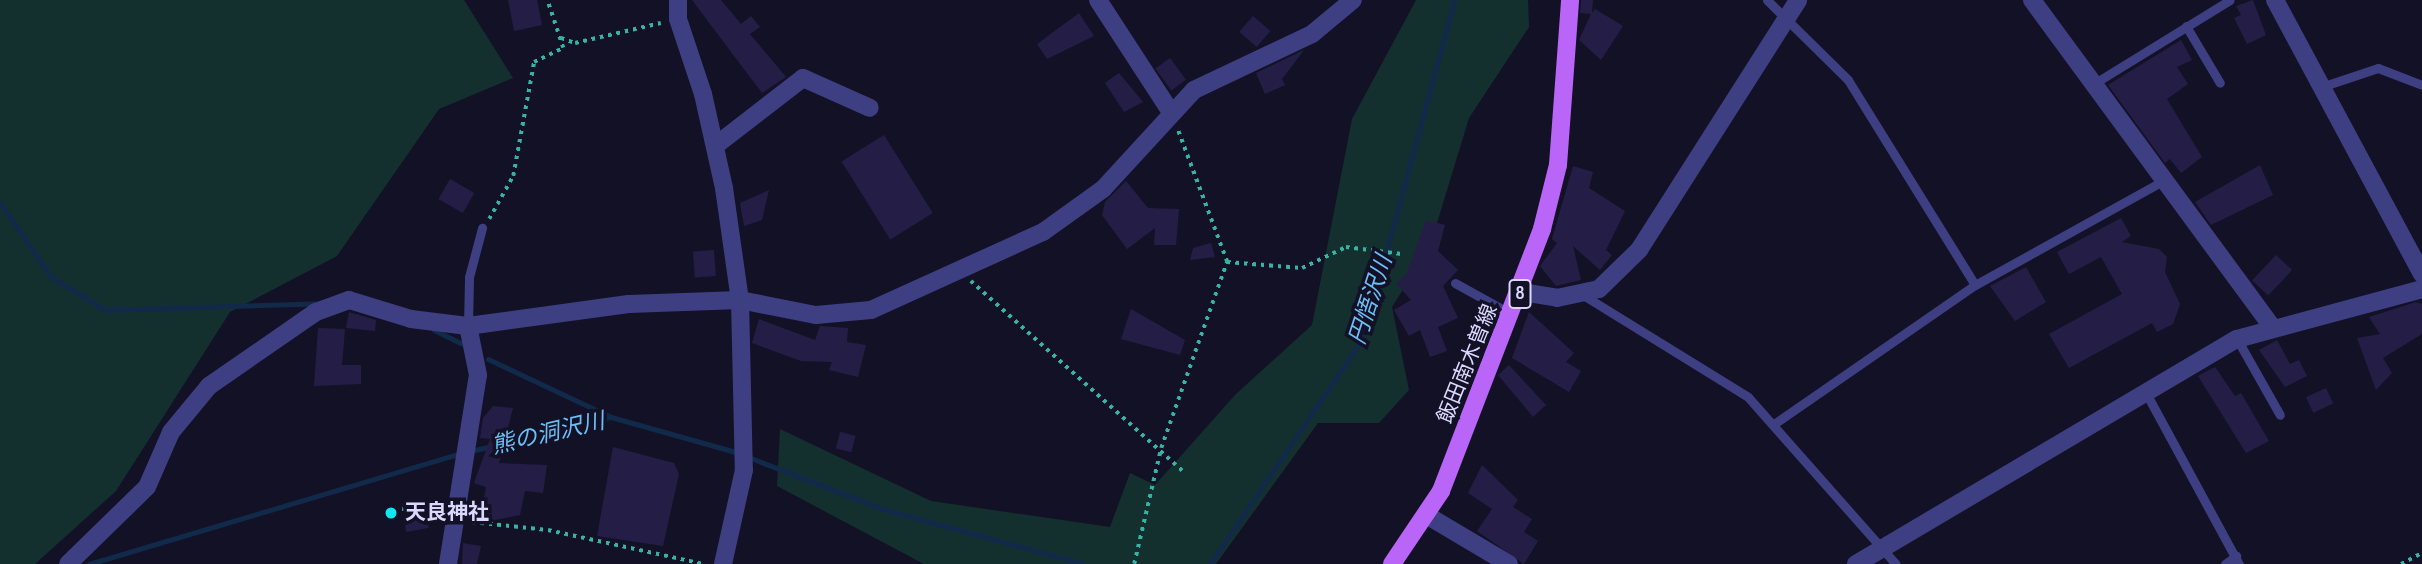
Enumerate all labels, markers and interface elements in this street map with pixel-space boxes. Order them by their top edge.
water label: 円悟沢川 [1344,252,1398,348]
road number: 8 [1508,278,1532,310]
street label: 飯田南木曽線 [1433,301,1503,427]
water label: 熊の洞沢川 [489,408,607,460]
place label: 天良神社 [405,500,489,526]
marker: 天良神社 [383,505,399,521]

